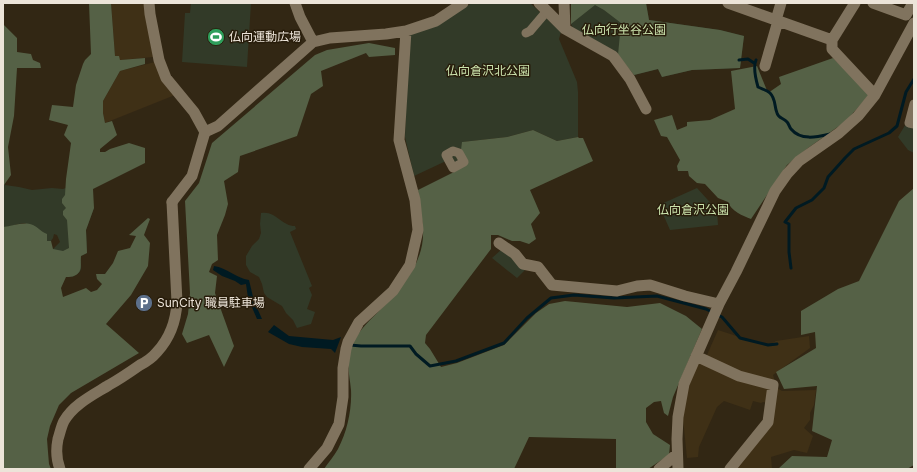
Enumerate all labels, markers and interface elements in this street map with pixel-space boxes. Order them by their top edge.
park label: 仏向行坐谷公園 [582,22,666,37]
sports icon: 仏向運動広場 [206,27,226,47]
place label: 仏向運動広場 [229,29,301,44]
park label: 仏向倉沢北公園 [446,63,530,78]
park label: 仏向倉沢公園 [657,202,729,217]
parking icon: SunCity 職員駐車場 [134,293,154,313]
place label: SunCity 職員駐車場 [157,295,265,310]

